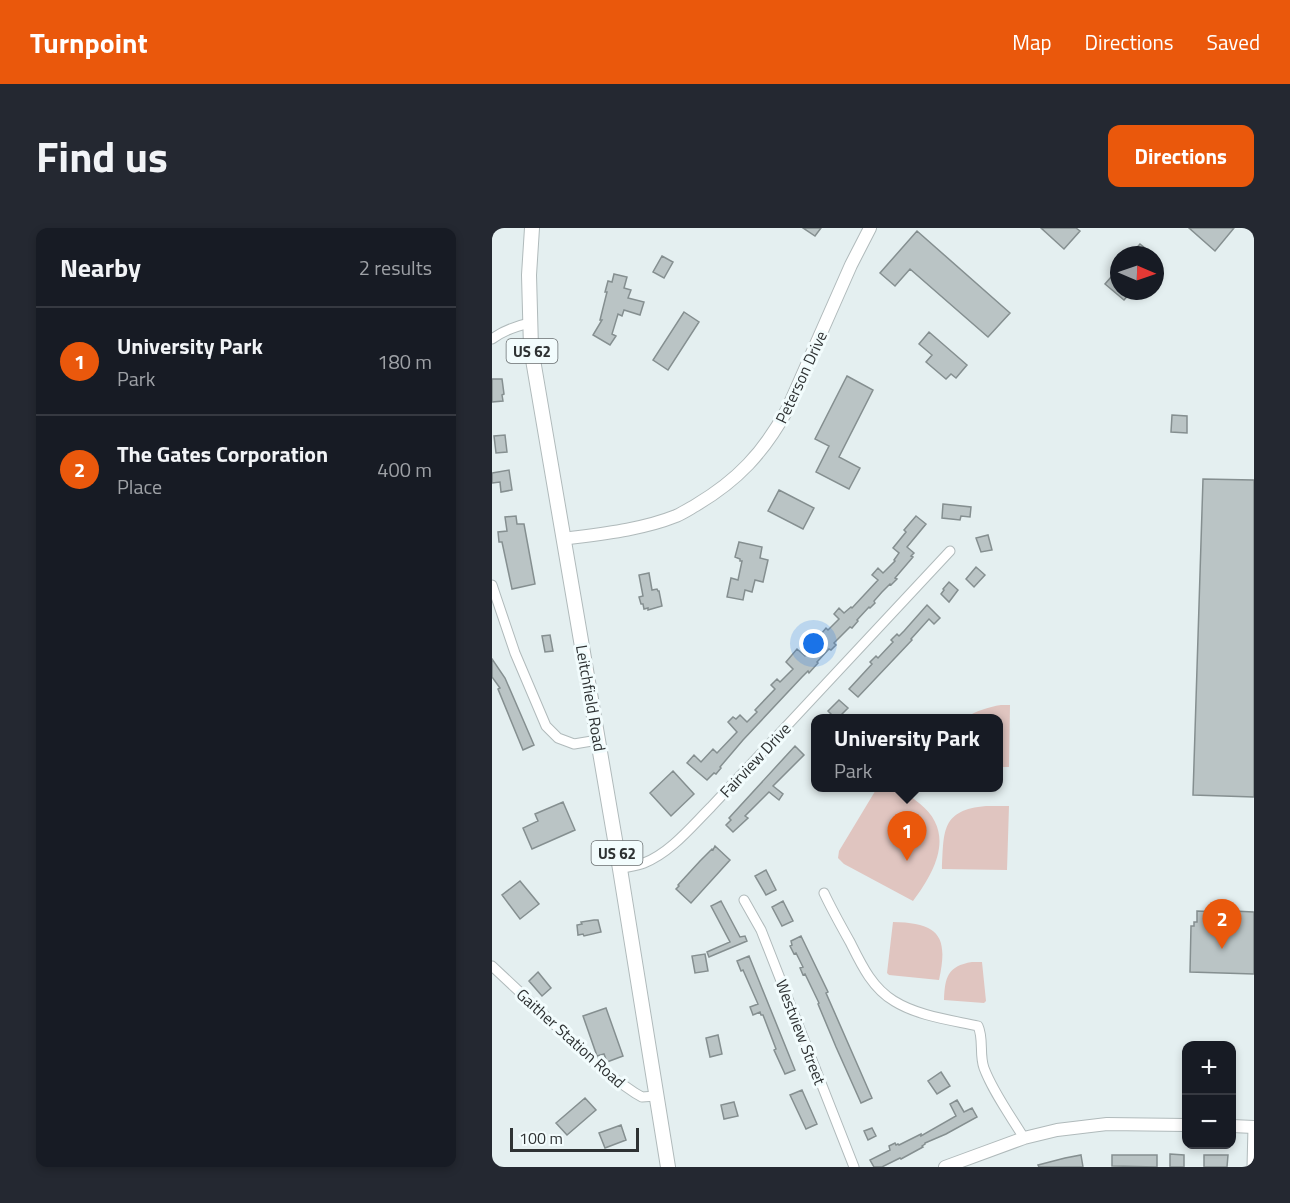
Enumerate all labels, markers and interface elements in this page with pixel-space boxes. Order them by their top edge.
text: Turnpoint [30,21,148,64]
text: Map [1012,26,1052,58]
text: Directions [1085,26,1174,58]
text: Saved [1207,26,1260,58]
text: Find us [36,124,168,188]
button: Directions [1108,125,1254,187]
north arrow [1110,246,1164,300]
text: Nearby [60,248,141,287]
text: 2 results [359,252,432,283]
street label: Peterson Drive [769,327,833,427]
text: University Park [117,329,263,363]
road number: US 62 [507,339,558,363]
text: 1 [74,346,85,377]
text: 180 m [377,346,432,377]
text: Park [117,363,155,394]
text: The Gates Corporation [117,437,328,471]
text: 2 [74,454,85,485]
text: 400 m [377,454,432,485]
text: Place [117,471,162,502]
your location [799,629,828,658]
street label: Leitchfield Road [570,643,612,753]
popup [811,714,1003,792]
street label: Fairview Drive [714,717,796,803]
text: University Park [834,721,980,755]
text: Park [834,755,872,786]
pin: 1 [888,812,926,861]
road number: US 62 [592,841,642,865]
pin: 2 [1202,900,1242,949]
street label: Westview Street [770,976,832,1089]
street label: Gaither Station Road [511,983,631,1093]
map controls [1182,1041,1236,1149]
button: + [1182,1041,1236,1095]
button: − [1182,1095,1236,1149]
scale bar [510,1125,639,1152]
text: 100 m [519,1126,563,1150]

